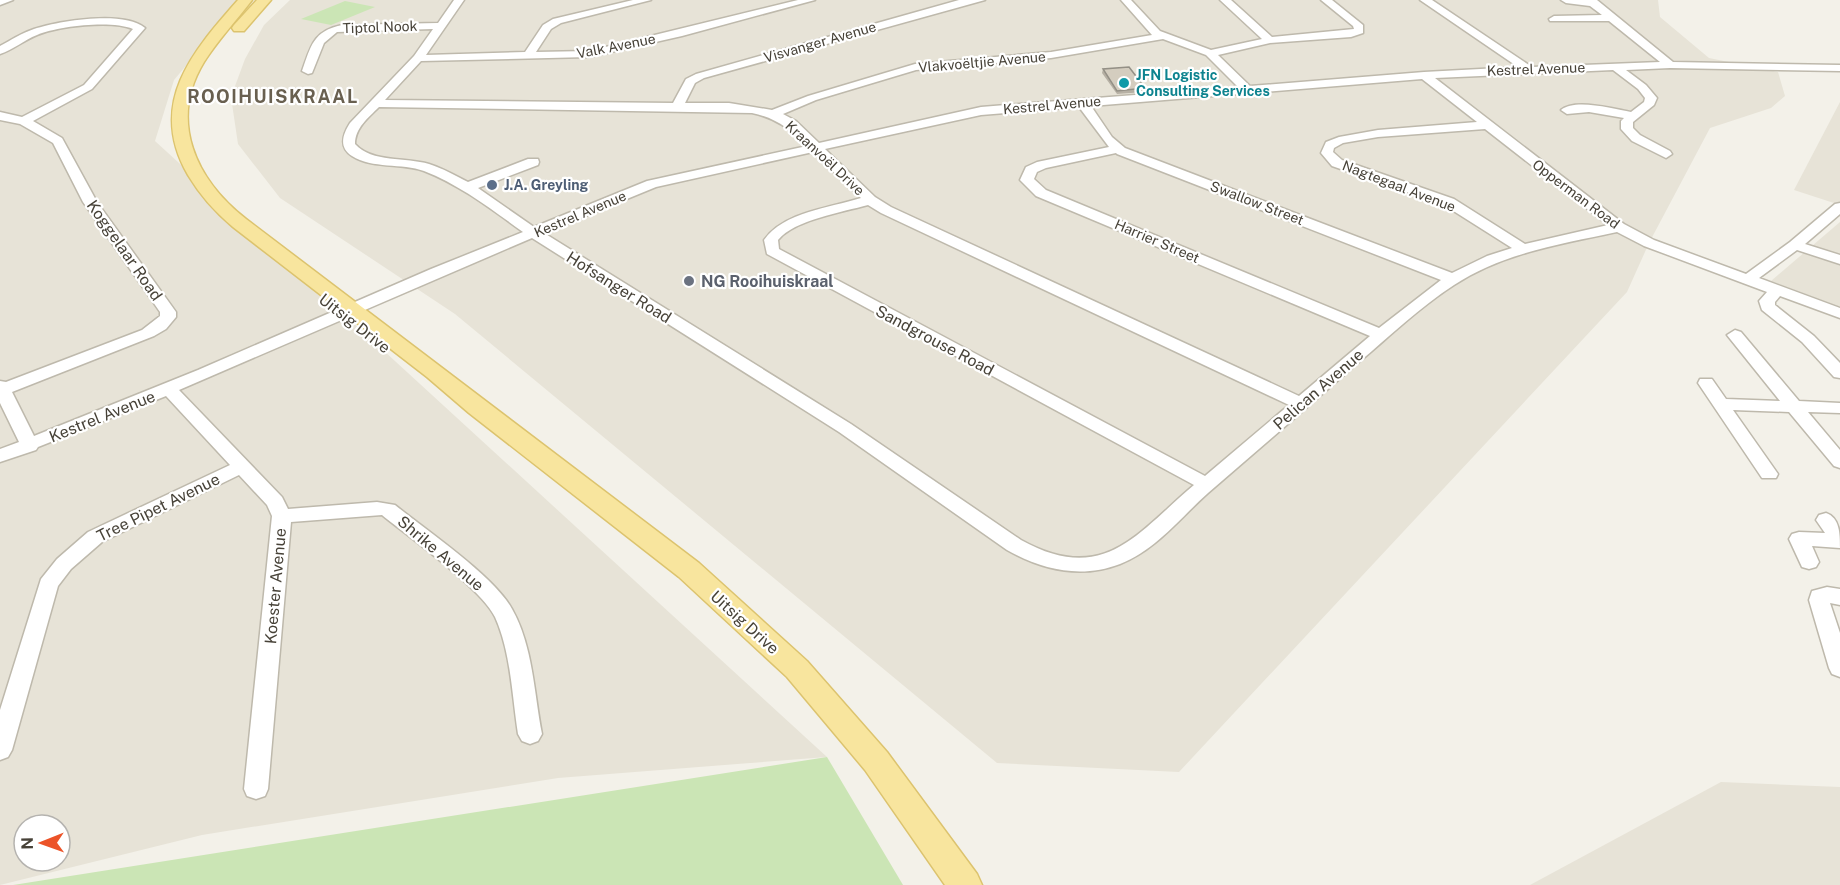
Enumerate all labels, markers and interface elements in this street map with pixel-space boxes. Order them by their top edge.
street label: Tiptol Nook [342,18,418,36]
street label: Visvanger Avenue [762,18,878,66]
street label: Valk Avenue [575,30,657,61]
street label: Vlakvoëltjie Avenue [918,48,1046,76]
street label: Kestrel Avenue [1487,59,1586,79]
place label: JFN Logistic Consulting Services [1136,67,1270,99]
marker: JFN Logistic Consulting Services [1117,76,1131,90]
district label: ROOIHUISKRAAL [187,86,359,107]
street label: Kestrel Avenue [1002,93,1102,117]
street label: Kraanvoël Drive [782,117,868,199]
street label: Opperman Road [1529,156,1623,232]
street label: Nagtegaal Avenue [1340,157,1458,215]
place label: J.A. Greyling [504,177,589,193]
marker: J.A. Greyling [485,178,499,192]
street label: Swallow Street [1208,178,1306,228]
street label: Kestrel Avenue [532,187,628,241]
street label: Koggelaar Road [83,196,166,304]
street label: Harrier Street [1112,216,1202,266]
street label: Hofsanger Road [563,248,675,327]
place label: NG Rooihuiskraal [701,272,834,291]
marker: NG Rooihuiskraal [682,274,696,288]
street label: Uitsig Drive [315,290,394,357]
street label: Sandgrouse Road [872,301,997,380]
street label: Pelican Avenue [1269,345,1367,434]
street label: Kestrel Avenue [46,387,158,446]
street label: Tree Pipet Avenue [94,469,223,545]
street label: Shrike Avenue [394,512,488,595]
street label: Koester Avenue [261,527,290,645]
street label: Uitsig Drive [707,587,783,658]
north arrow [12,813,72,873]
text: N [18,837,37,850]

